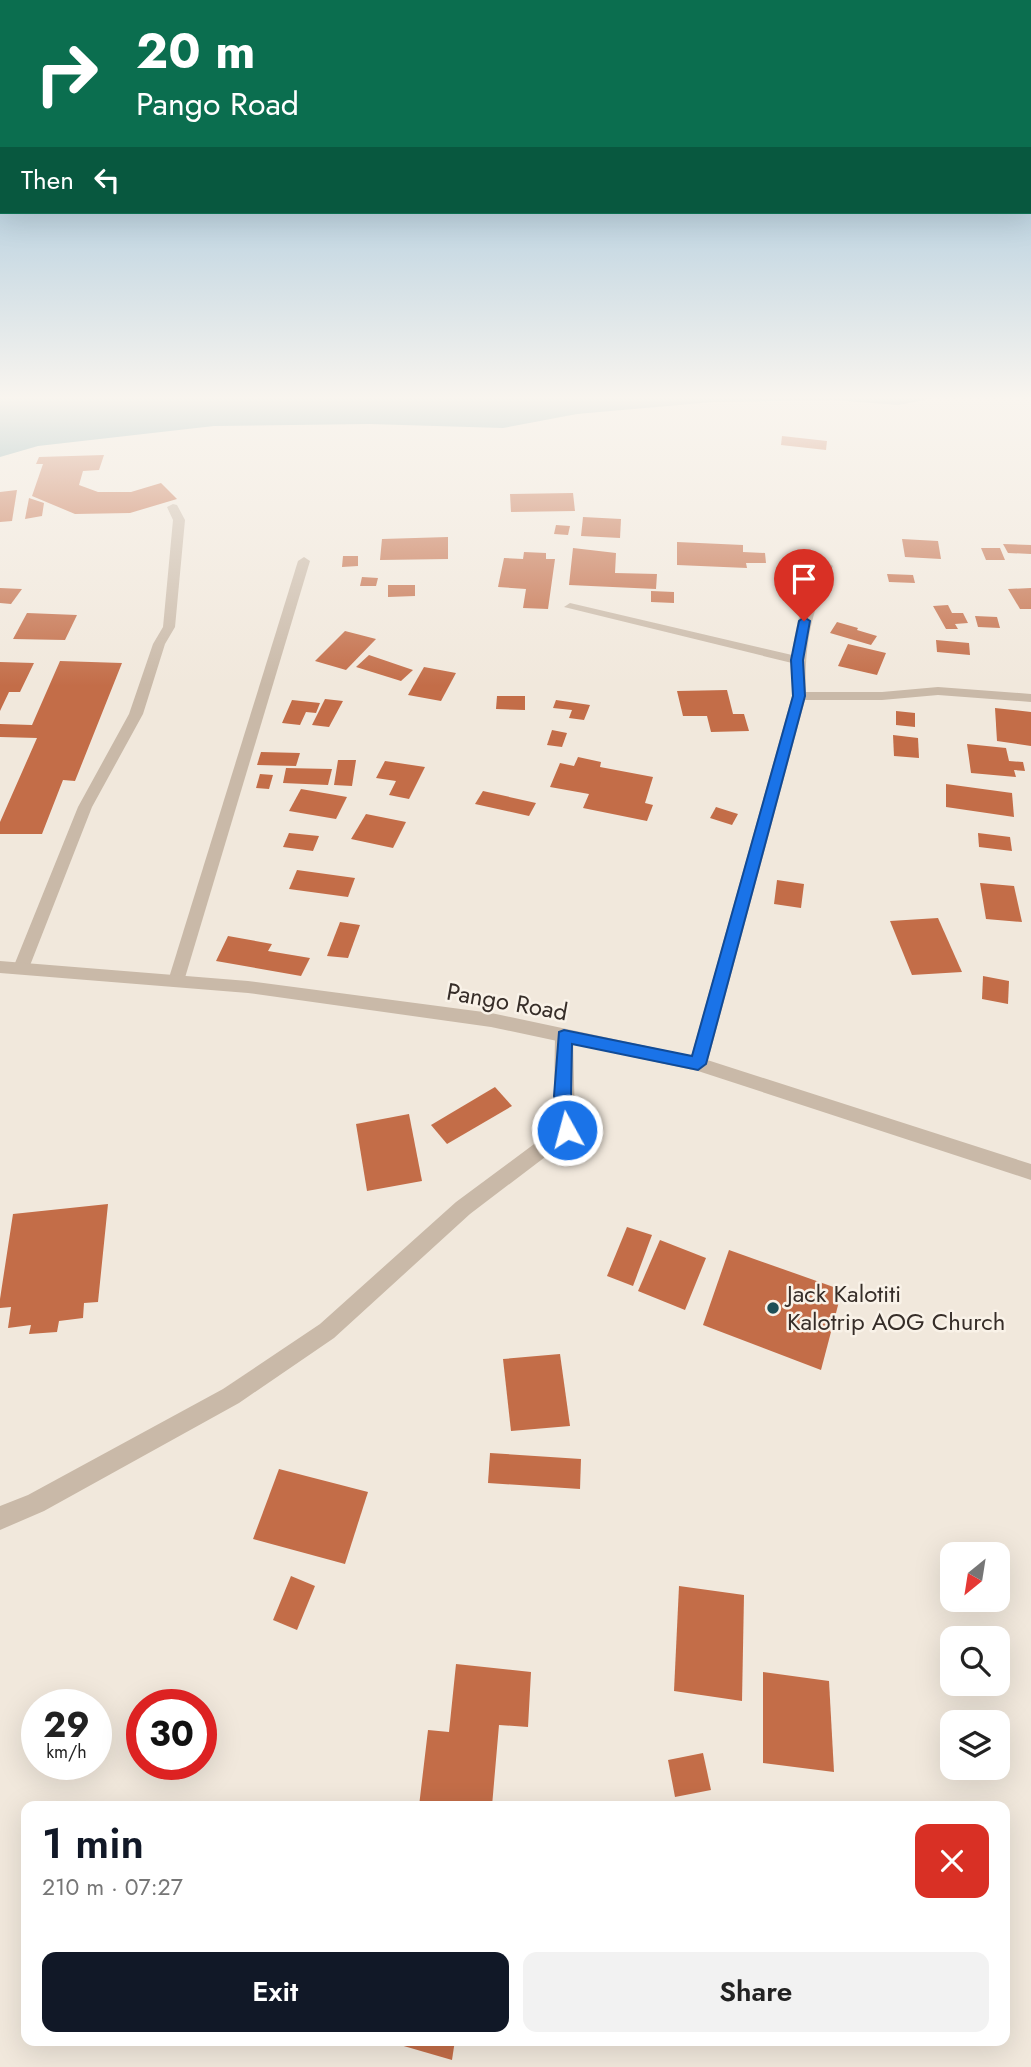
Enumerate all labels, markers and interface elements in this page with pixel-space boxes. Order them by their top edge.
text: 20 m [136,16,255,86]
icon: right [21,28,112,119]
text: Pango Road [136,81,299,127]
text: Then [21,161,74,199]
icon: left [88,161,126,199]
pin [774,549,834,621]
icon: arrive [785,560,823,598]
street label: Pango Road [444,974,570,1029]
position arrow [530,1093,604,1167]
place label: Jack Kalotiti Kalotrip AOG Church [784,1276,1005,1339]
marker: Jack Kalotiti Kalotrip AOG Church [765,1300,781,1316]
north arrow [940,1542,1010,1612]
map controls [940,1542,1010,1780]
button: search [940,1626,1010,1696]
speed limit sign: 30 [126,1689,217,1780]
text: 29 [43,1700,90,1750]
button: layers [940,1710,1010,1780]
text: km/h [46,1739,87,1765]
text: 1 min [42,1813,144,1874]
button: close [915,1824,989,1898]
text: 210 m · 07:27 [42,1870,183,1904]
button: Exit [42,1952,509,2032]
button: Share [523,1952,989,2032]

